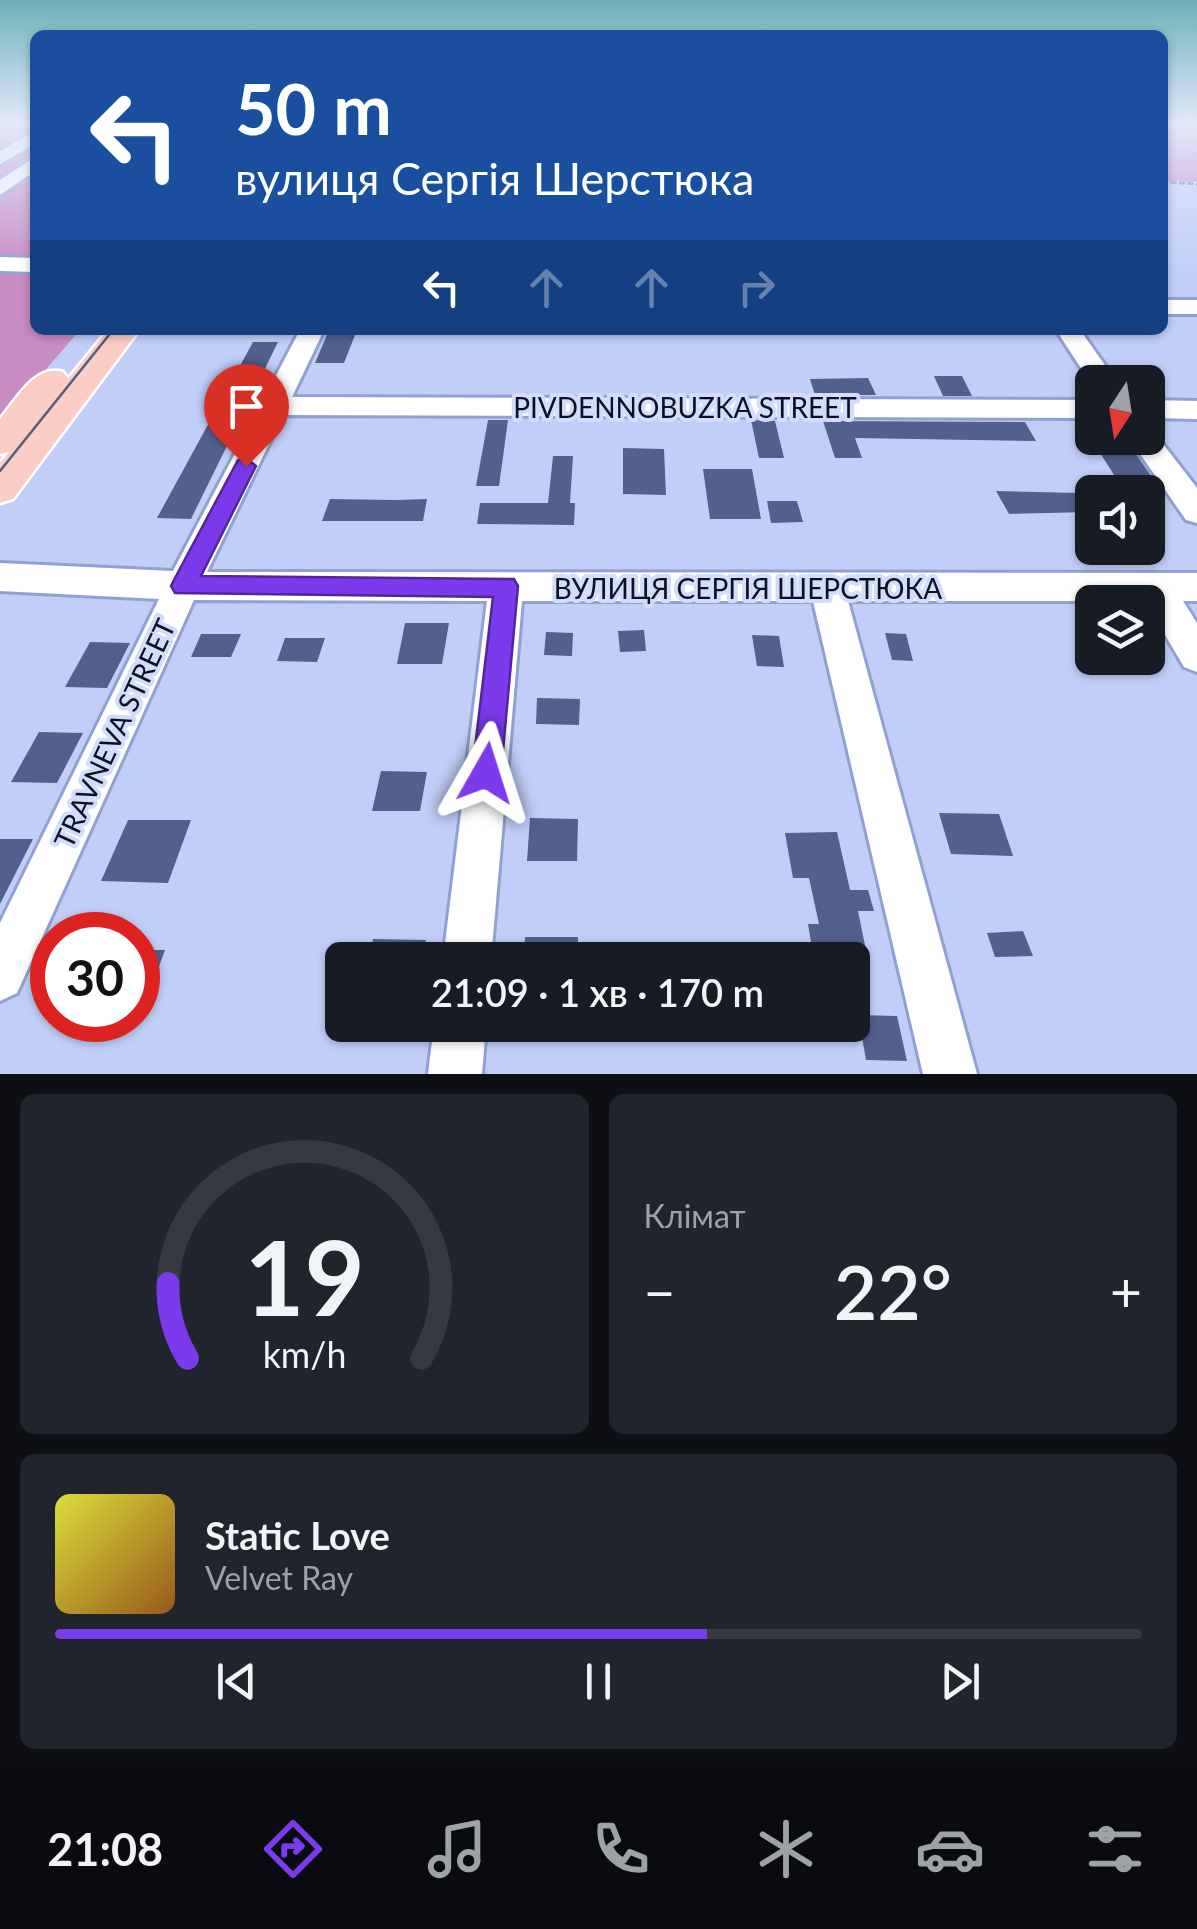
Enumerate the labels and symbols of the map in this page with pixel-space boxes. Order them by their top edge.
pin [204,364,289,467]
north arrow [1075,365,1165,455]
street label: PIVDENNOBUZKA STREET [513,390,857,424]
street label: ВУЛИЦЯ СЕРГІЯ ШЕРСТЮКА [554,571,942,605]
street label: TRAVNEVA STREET [46,613,182,853]
position arrow [434,721,538,825]
speed limit sign: 30 [30,912,160,1042]

